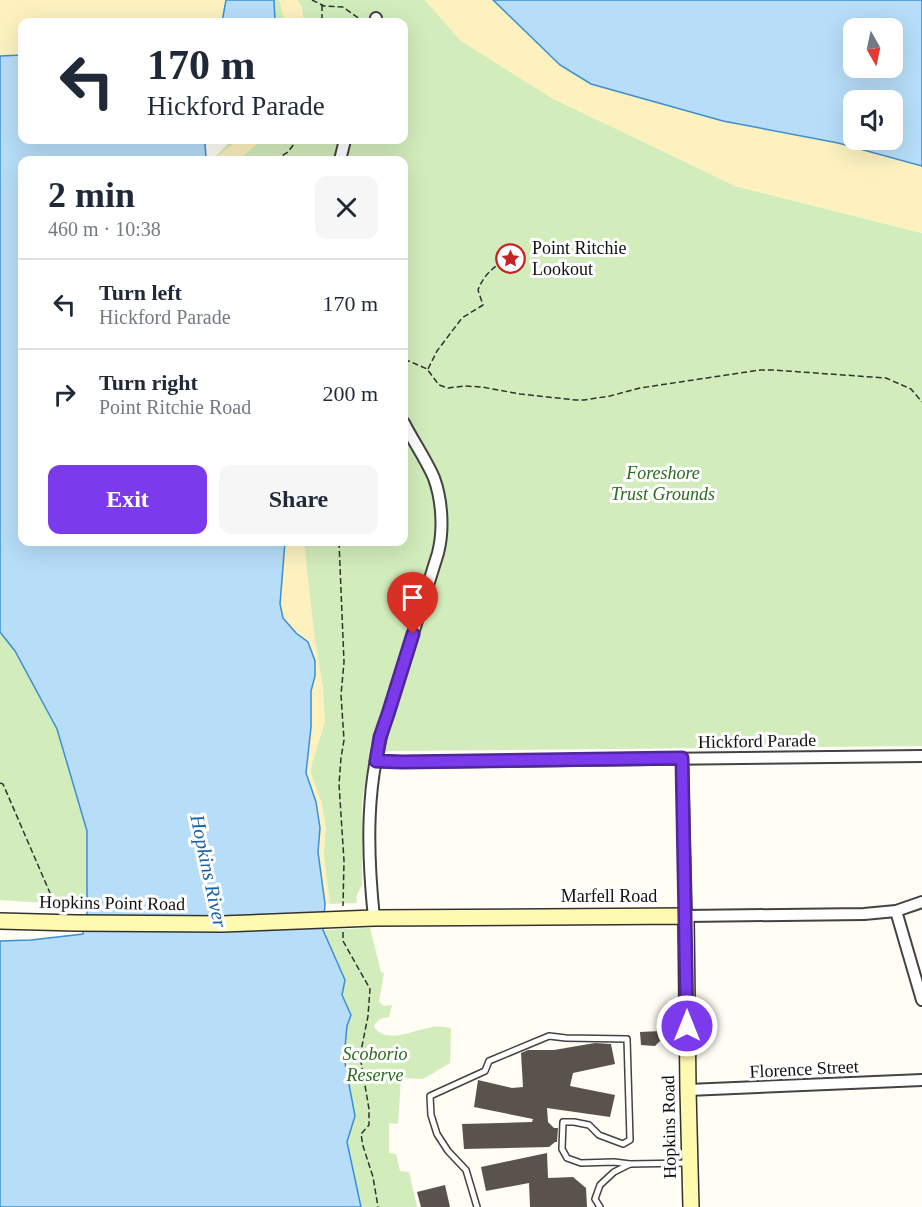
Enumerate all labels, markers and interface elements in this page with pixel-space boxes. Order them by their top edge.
north arrow [843,18,903,78]
map controls [843,18,903,150]
icon: left [48,42,126,120]
text: 170 m [147,42,256,88]
button: sound [843,90,903,150]
text: Hickford Parade [147,91,325,121]
text: 2 min [48,175,135,215]
button: close [315,176,378,239]
text: 460 m · 10:38 [48,218,161,240]
place label: Point Ritchie Lookout [532,238,627,279]
place icon: Point Ritchie Lookout [495,242,527,274]
text: Turn left [99,280,182,305]
icon: left [48,288,81,321]
text: 170 m [322,291,378,316]
text: Hickford Parade [99,306,231,328]
text: Turn right [99,370,198,395]
icon: right [48,378,81,411]
text: 200 m [322,381,378,406]
text: Point Ritchie Road [99,396,251,418]
park label: Foreshore Trust Grounds [611,463,715,504]
button: Exit [48,465,207,534]
button: Share [219,465,378,534]
pin [387,572,438,634]
icon: arrive [396,581,429,614]
street label: Hickford Parade [698,730,816,752]
water label: Hopkins River [185,811,232,930]
street label: Marfell Road [561,886,657,906]
street label: Hopkins Point Road [39,892,185,914]
position arrow [655,994,719,1058]
park label: Scoborio Reserve [343,1044,408,1085]
street label: Florence Street [749,1056,859,1082]
street label: Hopkins Road [658,1075,680,1179]

